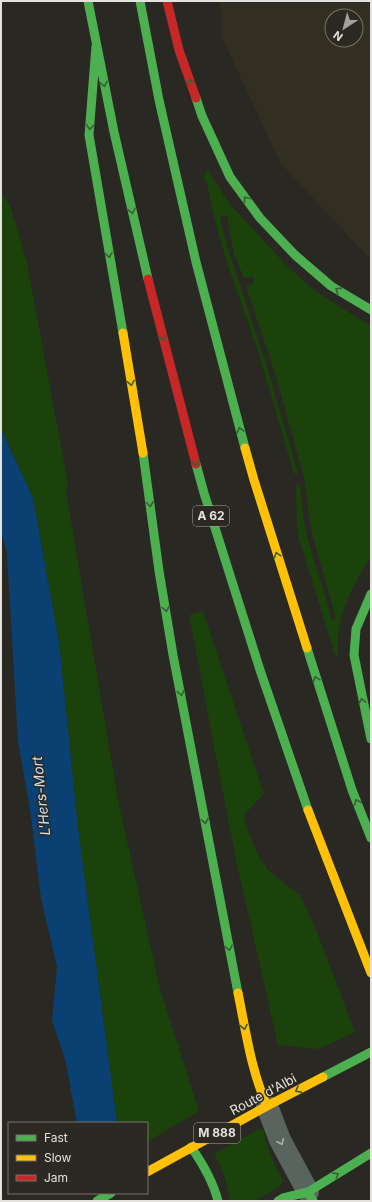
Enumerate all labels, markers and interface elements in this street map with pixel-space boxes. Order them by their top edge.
north arrow [324,8,364,48]
text: N [331,28,346,44]
one-way arrow [187,79,195,86]
one-way arrow [99,81,108,88]
one-way arrow [85,124,94,130]
one-way arrow [243,196,251,203]
one-way arrow [127,208,135,215]
one-way arrow [105,252,113,258]
one-way arrow [335,287,342,295]
one-way arrow [158,334,167,341]
one-way arrow [126,380,135,386]
one-way arrow [236,427,245,434]
one-way arrow [191,460,200,467]
one-way arrow [145,501,154,507]
road number: A 62 [193,506,229,526]
one-way arrow [273,551,282,558]
one-way arrow [161,606,169,612]
one-way arrow [312,675,321,682]
one-way arrow [176,690,184,696]
one-way arrow [359,698,367,704]
water label: L'Hers-Mort [28,755,53,837]
one-way arrow [353,799,361,806]
one-way arrow [200,817,208,824]
one-way arrow [224,945,233,951]
one-way arrow [240,1024,248,1030]
street label: Route d'Albi [227,1070,299,1118]
one-way arrow [295,1085,302,1092]
legend [8,1122,148,1194]
road number: M 888 [194,1123,240,1143]
text: Fast [44,1130,68,1145]
one-way arrow [276,1138,284,1145]
text: Slow [44,1150,72,1165]
text: Jam [44,1170,68,1185]
one-way arrow [332,1172,339,1180]

